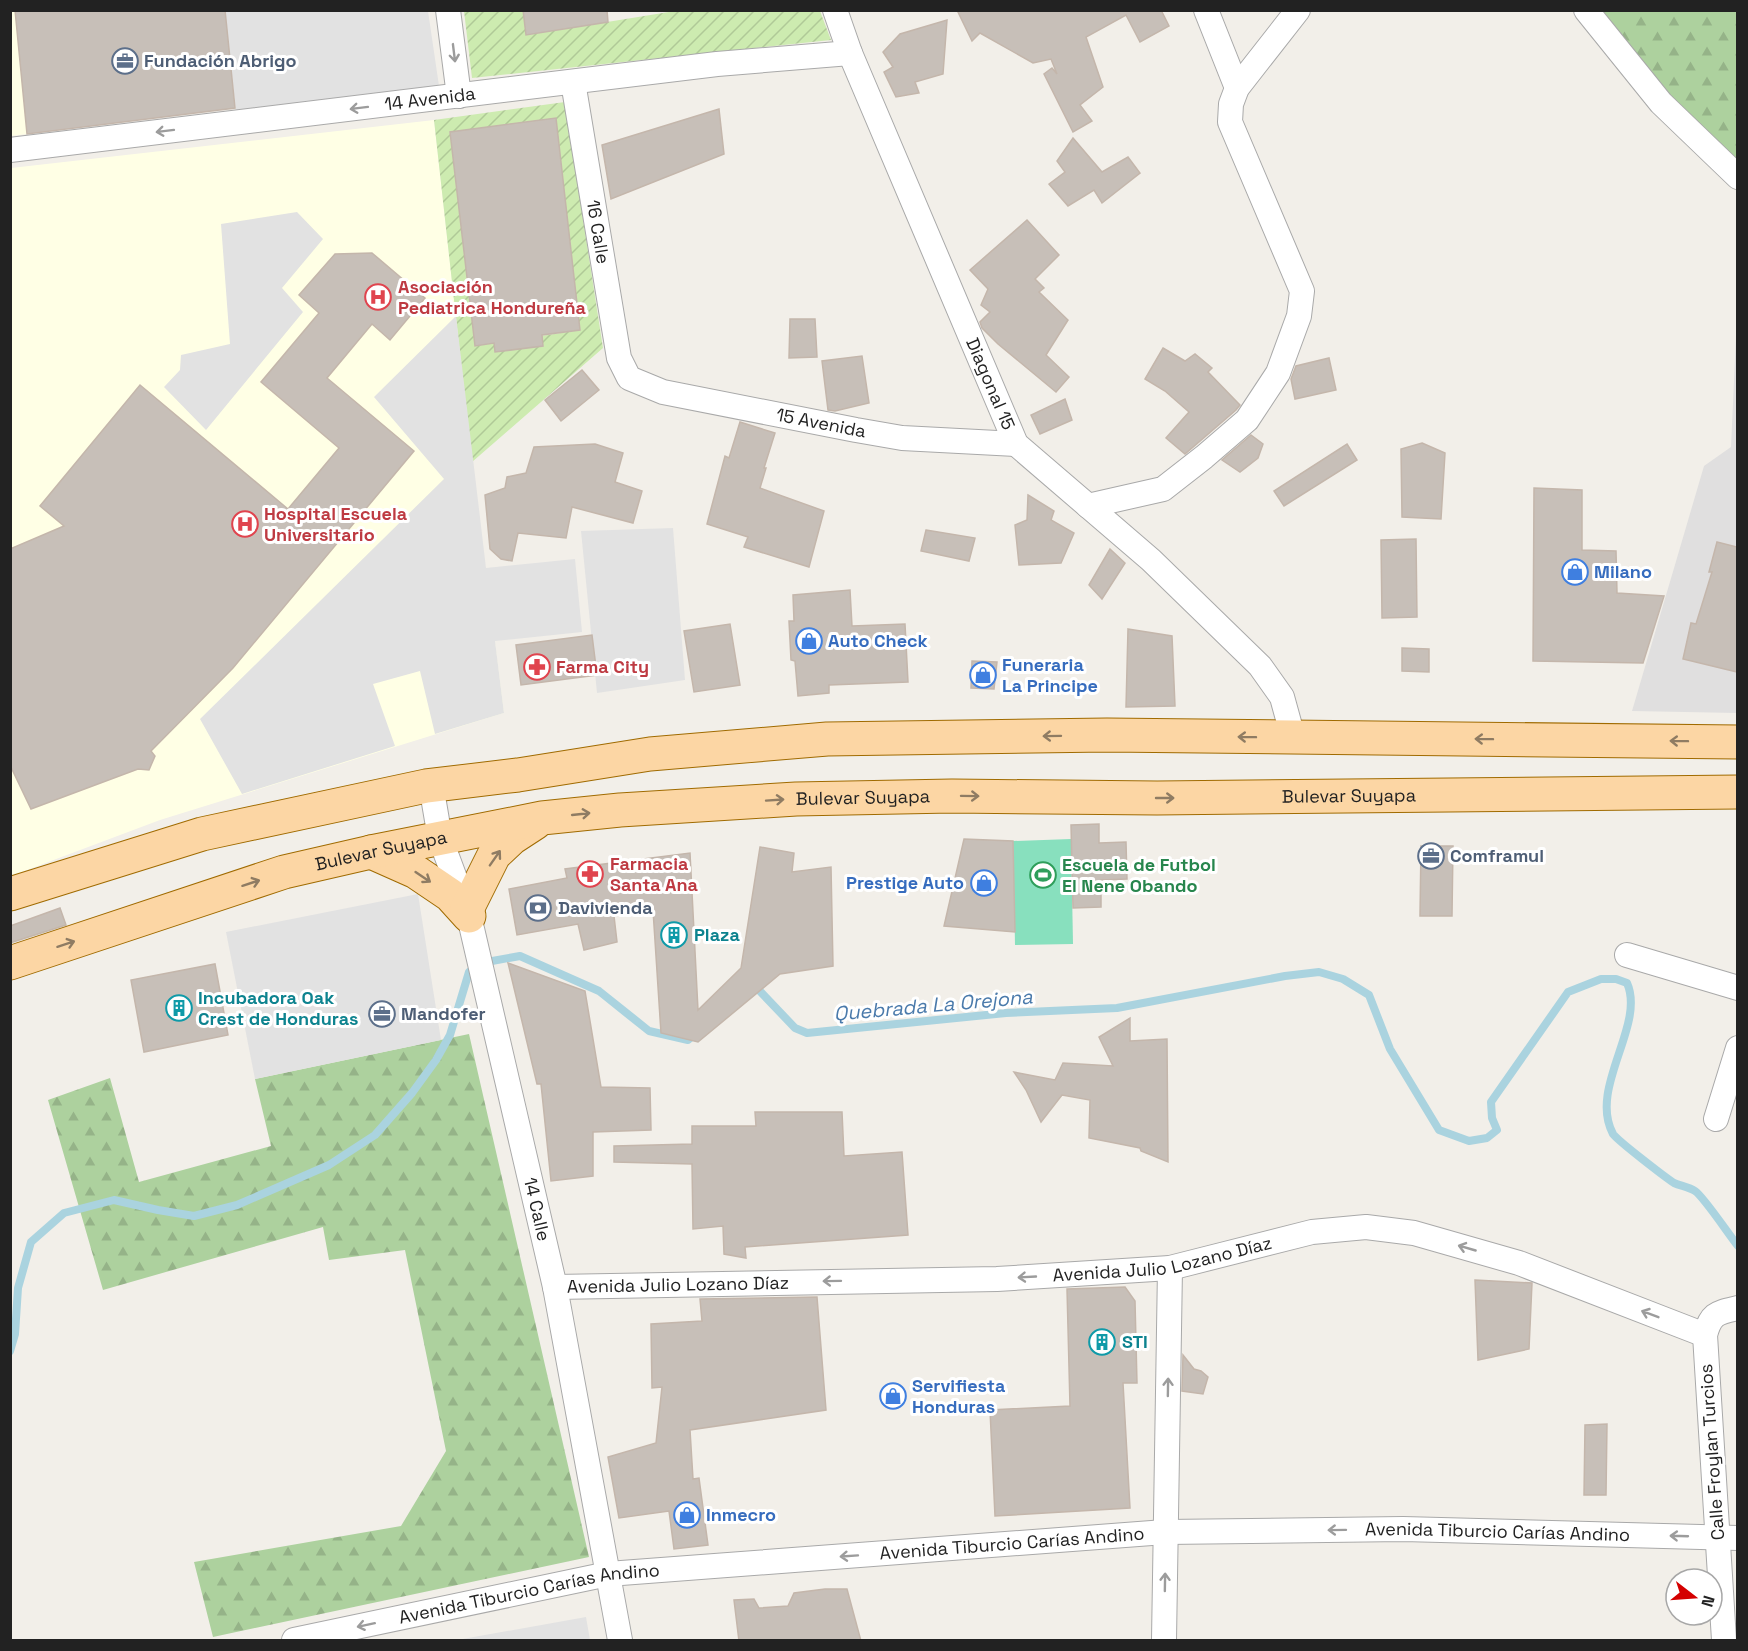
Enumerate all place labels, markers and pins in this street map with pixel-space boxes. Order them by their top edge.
office icon: Fundación Abrigo [110,46,140,76]
place label: Fundación Abrigo [144,49,297,72]
place label: Asociación Pediatrica Hondureña [398,275,586,319]
hospital icon: Asociación Pediatrica Hondureña [363,282,393,312]
place label: Hospital Escuela Universitario [264,502,408,546]
hospital icon: Hospital Escuela Universitario [230,509,260,539]
shop icon: Milano [1560,557,1590,587]
place label: Milano [1594,560,1652,583]
shop icon: Auto Check [794,626,824,656]
place label: Auto Check [828,629,928,652]
pharmacy icon: Farma City [522,652,552,682]
place label: Funeraria La Principe [1002,653,1098,697]
place label: Farma City [556,655,649,678]
shop icon: Funeraria La Principe [968,660,998,690]
office icon: Comframul [1416,841,1446,871]
place label: Comframul [1450,844,1544,867]
place label: Farmacia Santa Ana [610,852,699,896]
place label: Escuela de Futbol El Nene Obando [1062,853,1216,897]
pharmacy icon: Farmacia Santa Ana [575,859,605,889]
sports icon: Escuela de Futbol El Nene Obando [1028,860,1058,890]
shop icon: Prestige Auto [969,868,999,898]
place label: Prestige Auto [846,871,964,894]
bank icon: Davivienda [523,893,553,923]
place label: Davivienda [558,896,653,919]
building icon: Plaza [659,920,689,950]
place label: Plaza [694,923,740,946]
place label: Incubadora Oak Crest de Honduras [198,986,358,1030]
building icon: Incubadora Oak Crest de Honduras [164,993,194,1023]
office icon: Mandofer [367,999,397,1029]
place label: Mandofer [401,1002,486,1025]
building icon: STI [1087,1327,1117,1357]
place label: STI [1122,1330,1148,1353]
place label: Servifiesta Honduras [912,1374,1006,1418]
shop icon: Servifiesta Honduras [878,1381,908,1411]
shop icon: Inmecro [672,1500,702,1530]
place label: Inmecro [706,1503,776,1526]

